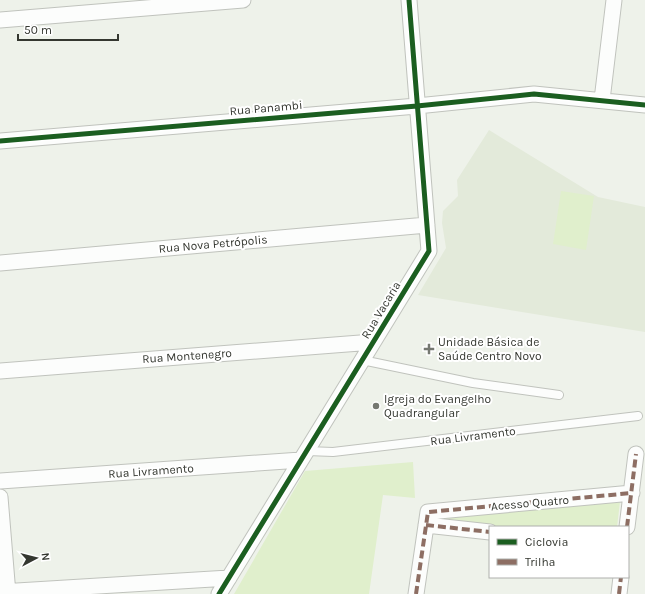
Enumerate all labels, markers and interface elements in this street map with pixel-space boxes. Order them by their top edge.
scale bar [18,16,118,42]
text: 50 m [24,23,52,37]
street label: Rua Panambi [229,98,303,118]
street label: Rua Nova Petrópolis [158,232,268,256]
street label: Rua Vacaria [358,279,404,341]
place label: Unidade Básica de Saúde Centro Novo [438,335,542,363]
marker: Unidade Básica de Saúde Centro Novo [423,343,435,355]
street label: Rua Montenegro [142,346,232,366]
place label: Igreja do Evangelho Quadrangular [384,392,491,420]
marker: Igreja do Evangelho Quadrangular [371,401,381,411]
street label: Rua Livramento [429,424,517,448]
street label: Rua Livramento [108,461,194,481]
street label: Acesso Quatro [490,493,570,513]
legend [489,526,629,578]
text: Ciclovia [525,535,568,549]
north arrow [16,538,56,578]
text: N [38,552,52,562]
text: Trilha [525,555,555,569]

